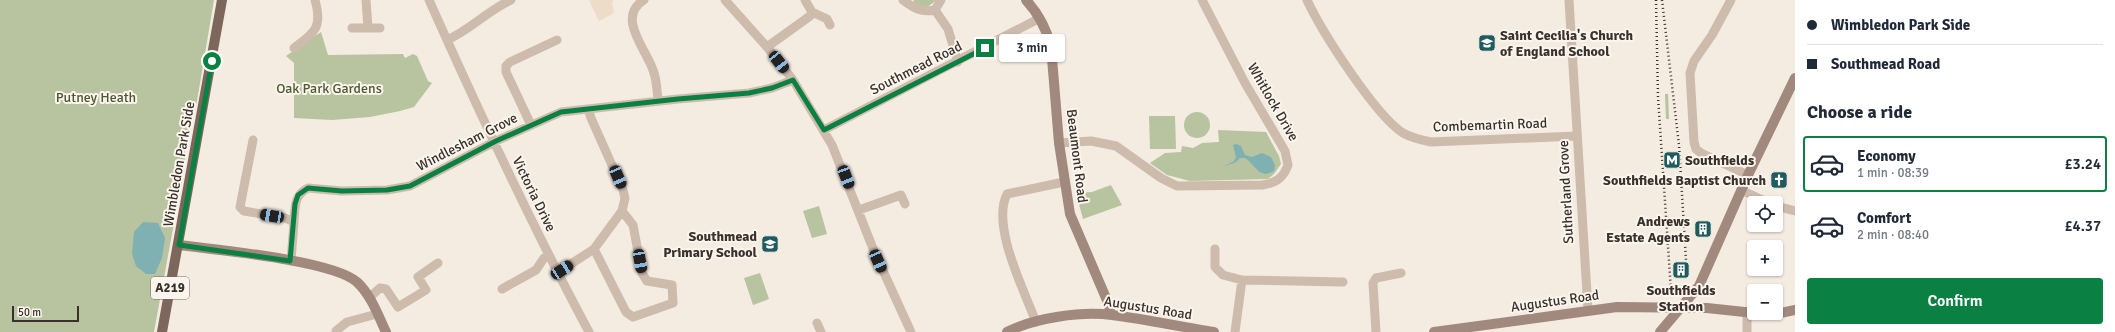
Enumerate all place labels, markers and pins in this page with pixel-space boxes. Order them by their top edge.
place label: Saint Cecilia's Church of England School [1500,27,1633,60]
school or university icon: Saint Cecilia's Church of England School [1477,33,1497,53]
metro station icon: Southfields [1662,150,1682,170]
place label: Southfields [1685,152,1754,169]
church icon: Southfields Baptist Church [1769,170,1789,190]
place label: Southfields Baptist Church [1603,172,1766,189]
place label: Andrews Estate Agents [1606,213,1690,246]
building icon: Andrews Estate Agents [1693,219,1713,239]
place label: Southmead Primary School [663,228,758,261]
school or university icon: Southmead Primary School [760,234,780,254]
building icon: Southfields Station [1671,260,1691,280]
place label: Southfields Station [1646,282,1716,315]

